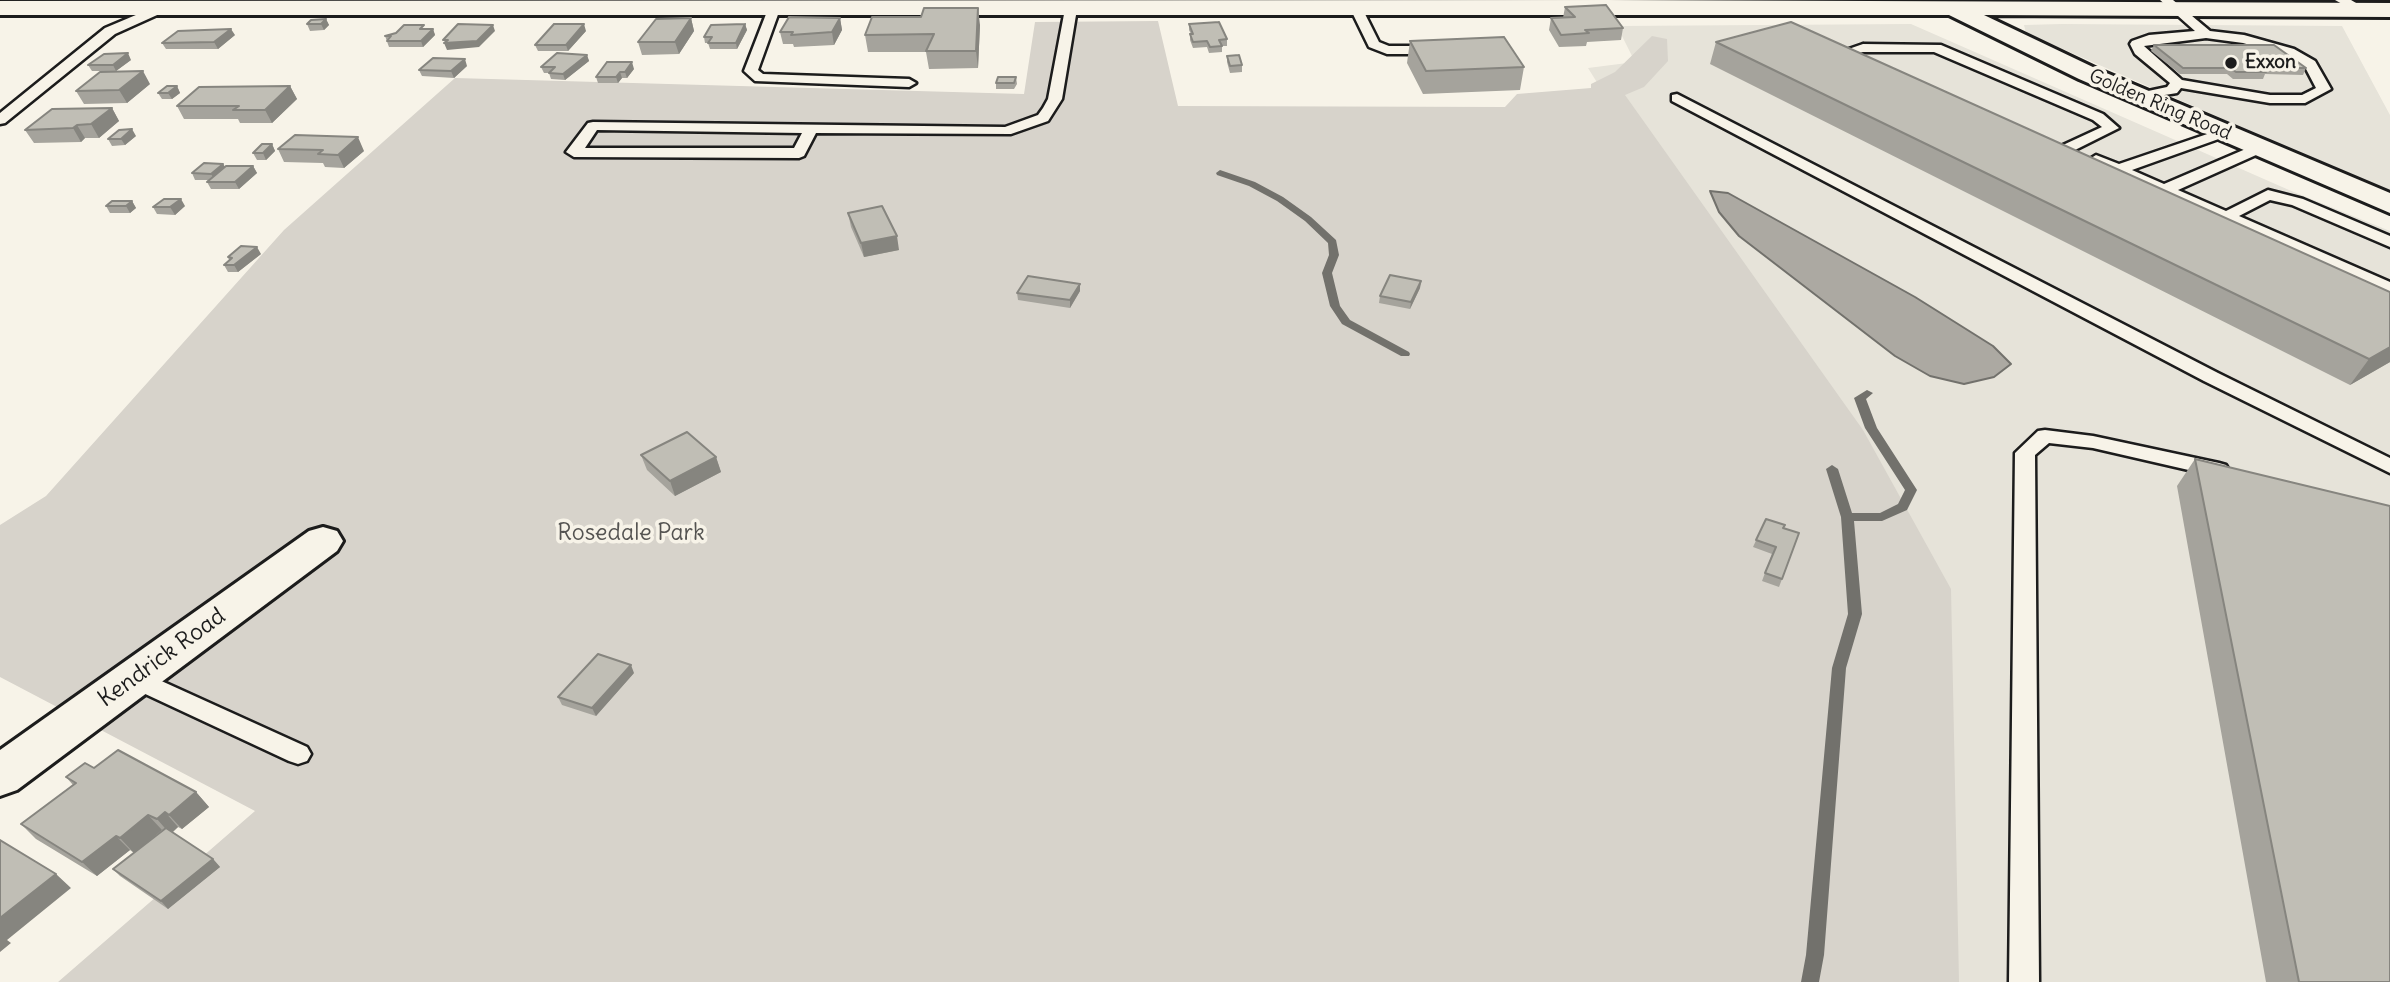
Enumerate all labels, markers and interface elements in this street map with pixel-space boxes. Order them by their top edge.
place label: Exxon [2245,52,2296,74]
marker: Exxon [2223,55,2239,71]
street label: Golden Ring Road [2085,65,2235,145]
park label: Rosedale Park [557,519,705,547]
street label: Kendrick Road [93,603,231,713]

